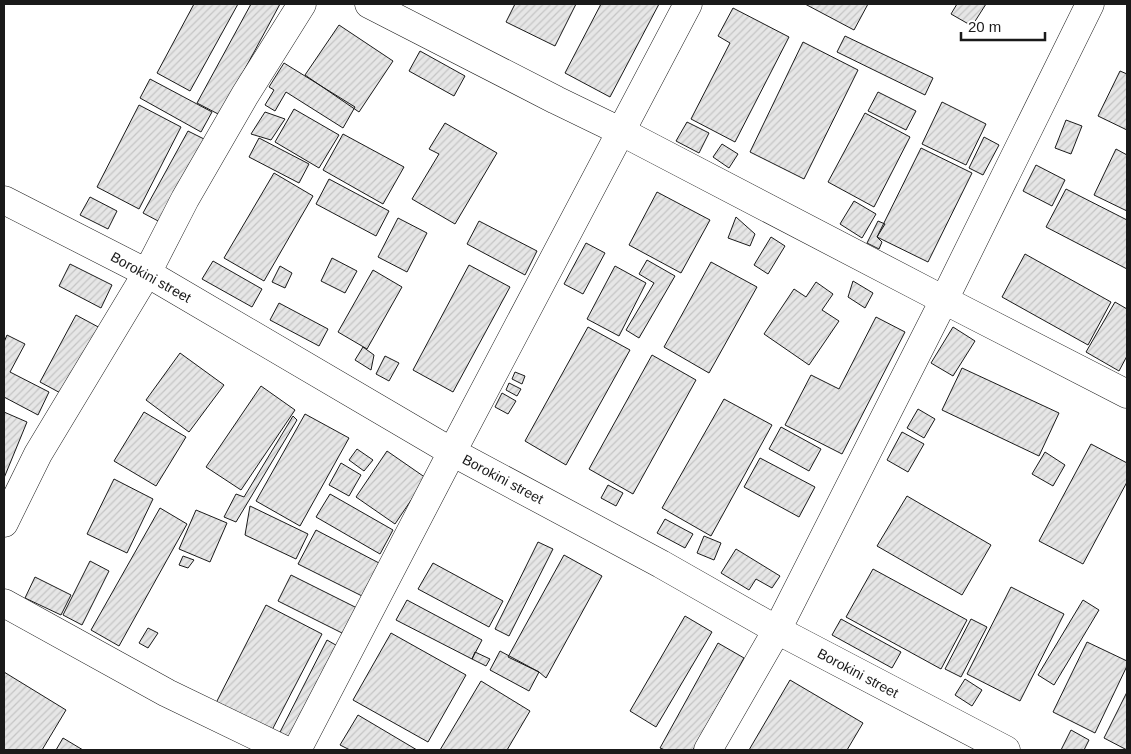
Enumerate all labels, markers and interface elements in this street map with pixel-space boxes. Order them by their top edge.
scale bar [961,10,1045,42]
text: 20 m [968,18,1001,35]
street label: Borokini street [108,248,194,306]
street label: Borokini street [460,451,546,507]
street label: Borokini street [815,645,901,701]

